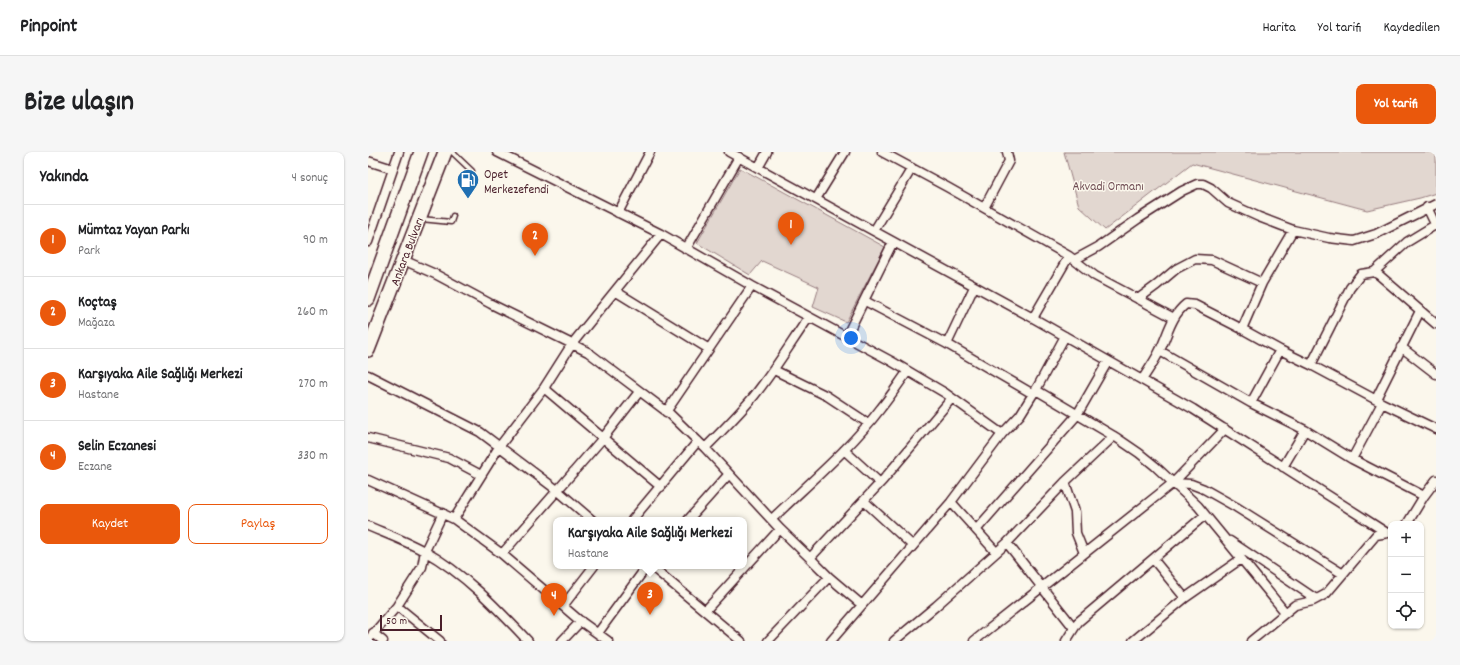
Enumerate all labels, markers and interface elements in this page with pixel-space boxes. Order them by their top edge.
text: Pinpoint [20,14,77,41]
text: Harita [1262,18,1296,38]
text: Yol tarifi [1318,18,1361,38]
text: Kaydedilen [1383,18,1440,38]
text: Bize ulaşın [24,84,134,124]
button: Yol tarifi [1356,84,1436,124]
text: Yakında [40,166,88,190]
place label: Opet Merkezefendi [484,166,549,200]
fuel station icon: Opet Merkezefendi [455,167,481,200]
text: 4 sonuç [292,169,328,188]
park label: Akvadi Ormanı [1072,178,1144,197]
pin: 1 [778,212,804,245]
street label: Ankara Bulvarı [387,215,430,289]
text: Mümtaz Yayan Parkı [78,220,190,242]
pin: 2 [522,223,548,256]
text: 1 [52,231,54,250]
text: 90 m [303,231,328,250]
text: Park [78,242,100,261]
text: Koçtaş [78,292,117,314]
text: 2 [50,303,56,322]
text: 260 m [297,303,328,322]
text: Mağaza [78,314,115,333]
your location [841,328,861,348]
text: Karşıyaka Aile Sağlığı Merkezi [78,364,243,386]
text: 3 [50,375,56,394]
text: 270 m [298,375,328,394]
text: Hastane [78,386,119,405]
text: Selin Eczanesi [78,436,156,458]
text: 4 [50,447,56,466]
text: 330 m [297,447,328,466]
text: Eczane [78,458,112,477]
button: Kaydet [40,504,180,544]
button: Paylaş [188,504,328,544]
popup [553,517,747,569]
map controls [1388,521,1424,629]
button: + [1388,521,1424,557]
text: Karşıyaka Aile Sağlığı Merkezi [568,523,732,545]
text: Hastane [568,545,609,564]
button: − [1388,557,1424,593]
pin: 3 [637,582,663,615]
pin: 4 [541,583,567,616]
button: locate [1388,593,1424,629]
scale bar [380,613,442,632]
text: 50 m [386,614,407,630]

